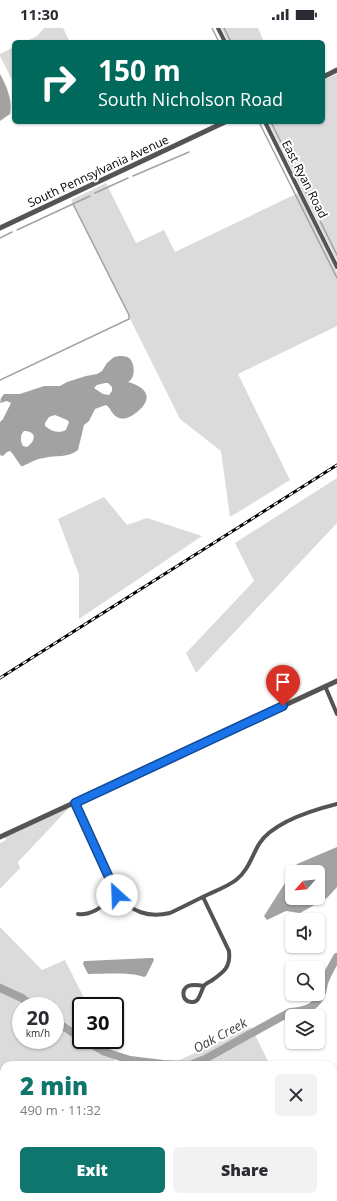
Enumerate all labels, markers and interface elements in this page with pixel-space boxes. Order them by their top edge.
text: 11:30 [20,4,59,24]
text: 150 m [98,51,181,89]
icon: right [32,56,84,108]
text: South Nicholson Road [98,87,283,111]
street label: South Pennsylvania Avenue [25,131,172,211]
street label: East Ryan Road [278,137,332,221]
pin [266,665,300,706]
icon: arrive [272,671,294,693]
north arrow [285,865,325,905]
map controls [285,865,325,1049]
position arrow [96,874,138,916]
button: sound [285,913,325,953]
button: search [285,961,325,1001]
speed limit sign: 30 [72,997,124,1049]
text: 20 [27,1004,49,1031]
button: layers [285,1009,325,1049]
water label: Oak Creek [190,1013,251,1057]
text: km/h [26,1026,50,1040]
text: 2 min [20,1069,88,1102]
button: close [275,1074,317,1116]
text: 490 m · 11:32 [20,1101,101,1119]
button: Exit [20,1147,165,1193]
button: Share [173,1147,317,1193]

